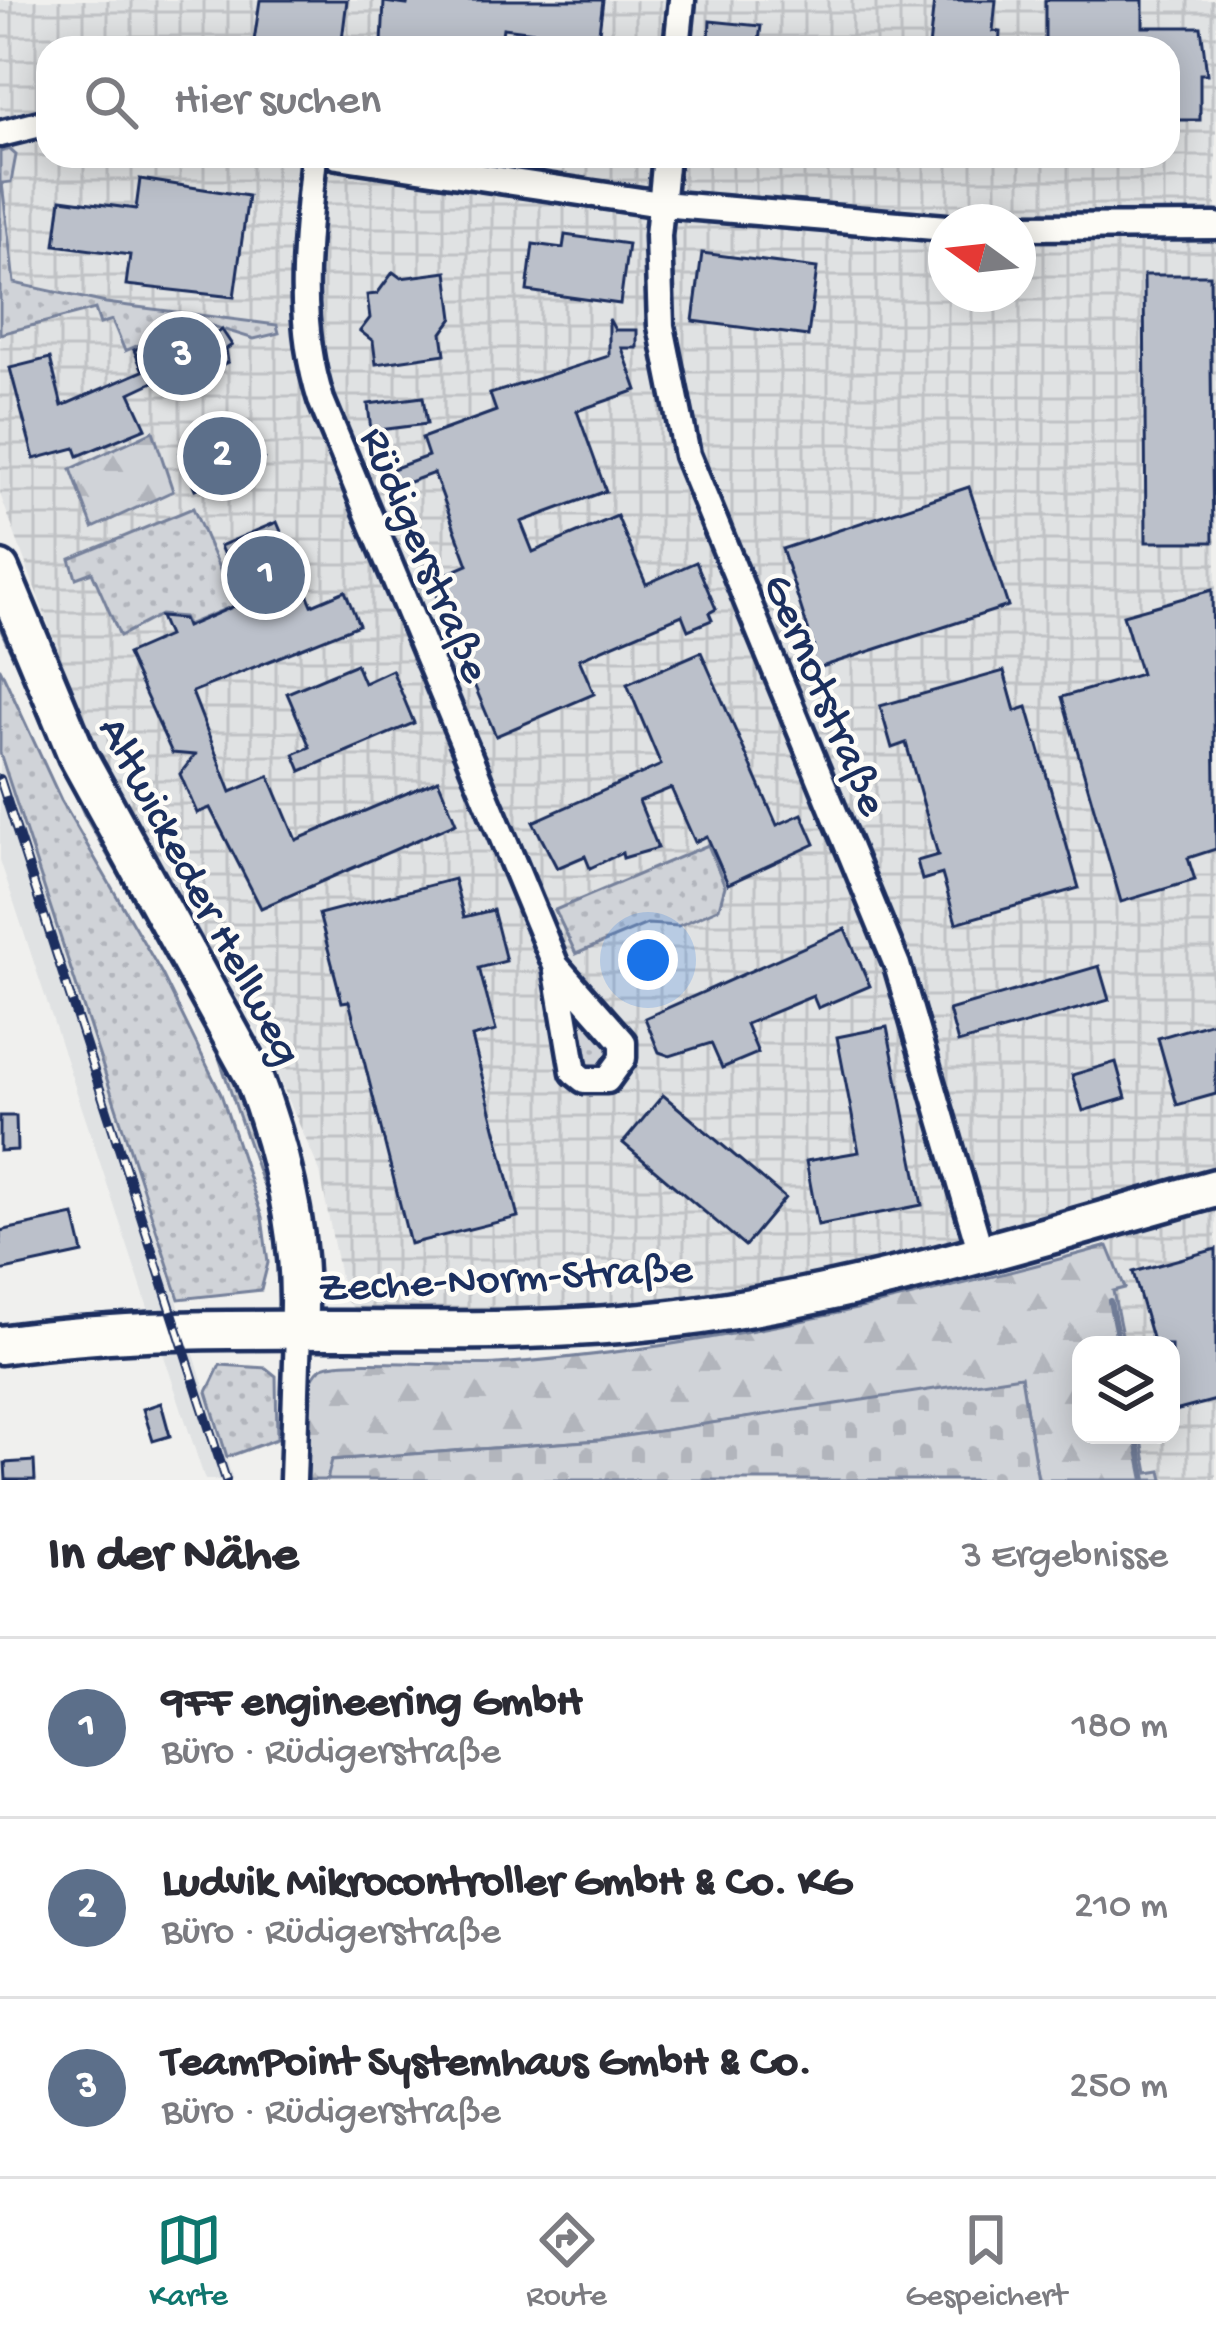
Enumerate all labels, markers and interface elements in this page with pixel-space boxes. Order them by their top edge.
search box [36,36,1180,168]
icon: search [78,69,144,135]
text: Hier suchen [174,76,381,129]
north arrow [928,204,1036,312]
pin: 3 [143,311,221,401]
pin: 2 [183,411,261,501]
street label: Rüdigerstraße [345,420,500,692]
pin: 1 [227,530,305,620]
street label: Gernotstraße [747,567,897,825]
street label: Altwickeder Hellweg [83,709,312,1076]
your location [618,930,678,990]
street label: Zeche-Norm-Straße [317,1245,695,1318]
map controls [1072,1336,1180,1444]
button: layers [1072,1336,1180,1444]
text: In der Nähe [48,1528,298,1588]
text: 3 Ergebnisse [962,1535,1168,1581]
text: 9FF engineering GmbH [162,1678,582,1731]
text: 1 [79,1705,95,1751]
text: 180 m [1072,1705,1168,1751]
text: Büro · Rüdigerstraße [162,1731,501,1777]
text: Ludvik Mikrocontroller GmbH & Co. KG [162,1858,851,1911]
text: 2 [77,1885,97,1931]
text: 210 m [1074,1885,1168,1931]
text: Büro · Rüdigerstraße [162,1911,501,1957]
text: TeamPoint Systemhaus GmbH & Co. [162,2038,812,2091]
text: 3 [77,2065,97,2111]
text: 250 m [1069,2065,1168,2111]
text: Büro · Rüdigerstraße [162,2091,501,2137]
tab: Karte [149,2207,228,2317]
tab: Route [526,2207,607,2317]
tab: Gespeichert [905,2207,1067,2317]

